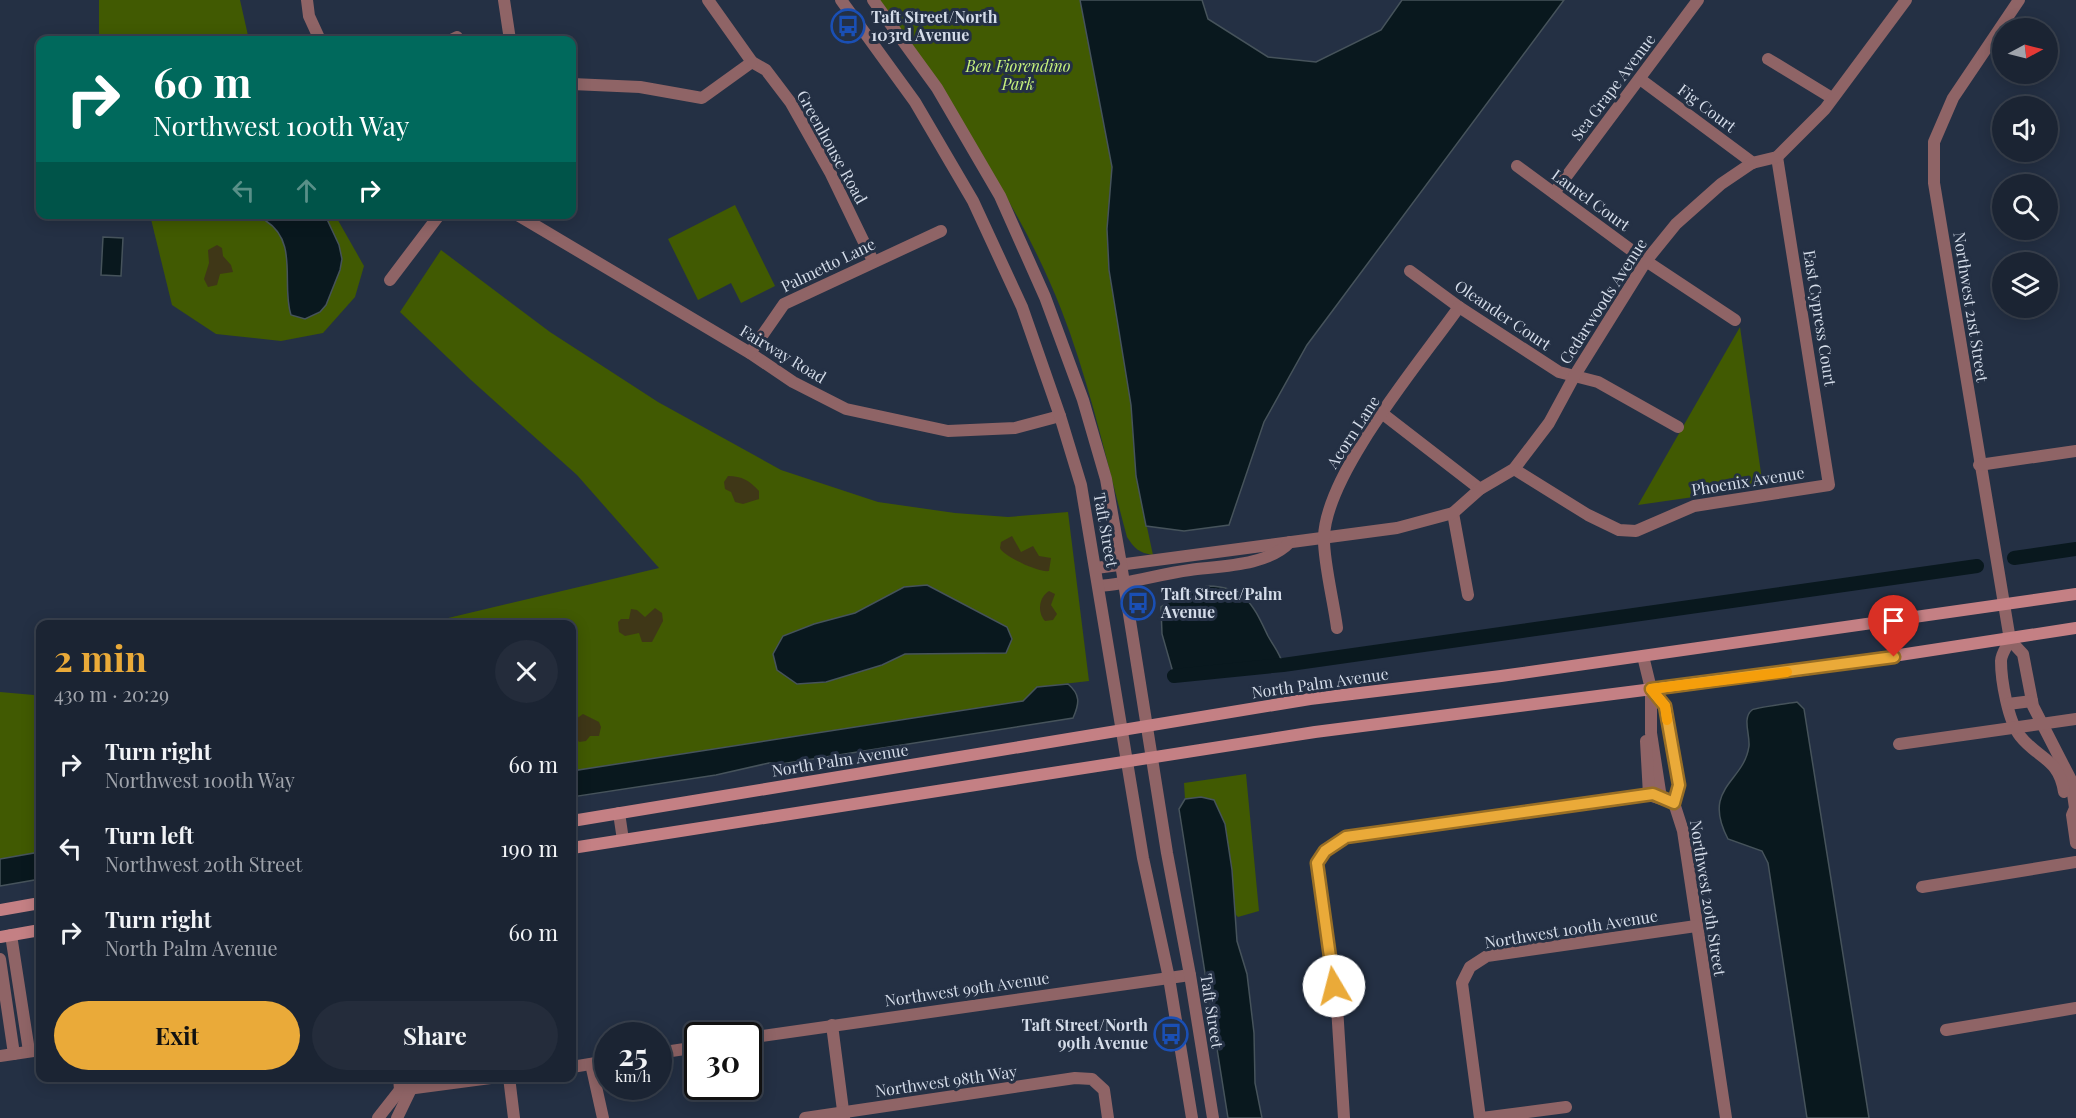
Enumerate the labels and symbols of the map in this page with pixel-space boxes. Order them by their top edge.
place label: Taft Street/North 103rd Avenue [871,6,998,45]
bus stop icon: Taft Street/North 103rd Avenue [830,8,866,44]
north arrow [1992,18,2058,84]
street label: Sea Grape Avenue [1566,29,1660,144]
park label: Ben Fiorendino Park [964,55,1071,94]
street label: Fig Court [1674,79,1741,137]
street label: Greenhouse Road [792,86,872,207]
street label: Laurel Court [1548,164,1635,235]
street label: Northwest 21st Street [1949,230,1994,384]
street label: Palmetto Lane [777,233,878,296]
street label: Cedarwoods Avenue [1554,234,1651,368]
street label: East Cypress Court [1799,248,1842,388]
street label: Oleander Court [1451,275,1556,355]
street label: Fairway Road [736,320,830,387]
street label: Acorn Lane [1321,391,1384,473]
street label: Phoenix Avenue [1690,461,1806,500]
street label: Taft Street [1090,491,1123,569]
place label: Taft Street/Palm Avenue [1160,583,1283,622]
bus stop icon: Taft Street/Palm Avenue [1120,585,1156,621]
pin [1868,595,1919,657]
street label: North Palm Avenue [1250,662,1390,703]
street label: North Palm Avenue [770,738,910,781]
street label: Northwest 20th Street [1686,818,1731,978]
street label: Northwest 100th Avenue [1483,904,1659,953]
position arrow [1302,954,1366,1018]
street label: Northwest 99th Avenue [883,967,1051,1010]
street label: Taft Street [1196,972,1229,1050]
place label: Taft Street/North 99th Avenue [1022,1014,1148,1053]
bus stop icon: Taft Street/North 99th Avenue [1153,1016,1189,1052]
speed limit sign: 30 [684,1022,762,1100]
street label: Northwest 98th Way [874,1060,1018,1101]

